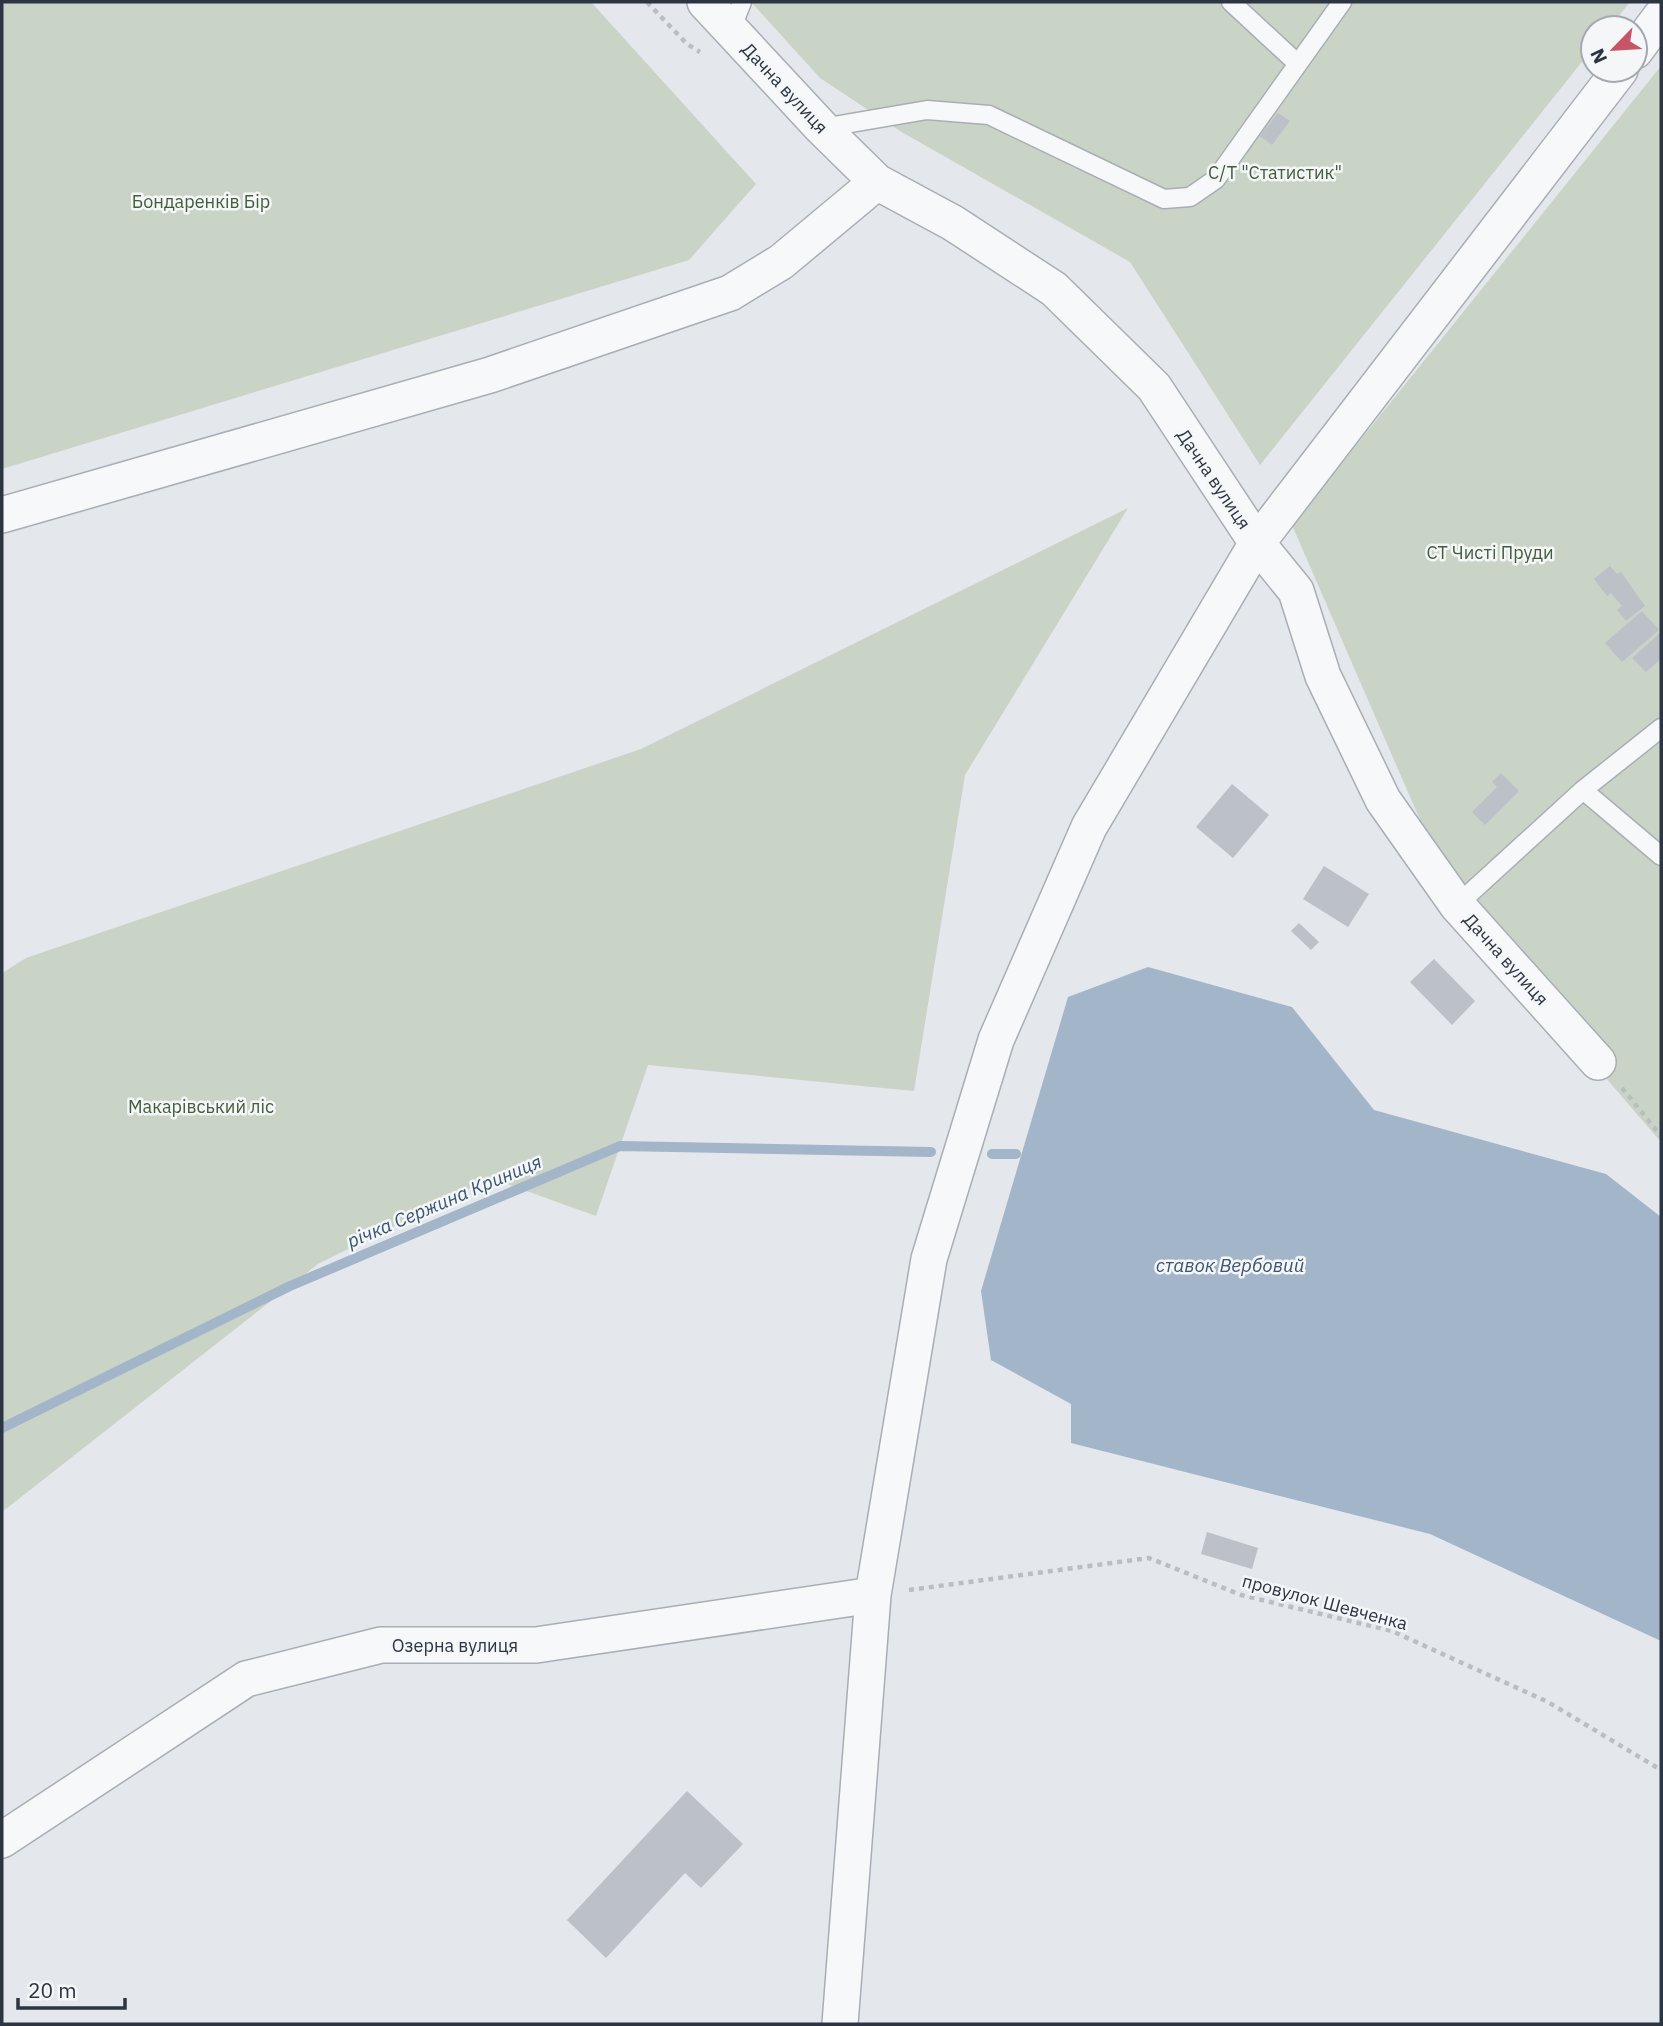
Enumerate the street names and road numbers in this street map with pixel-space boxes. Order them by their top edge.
street label: Дачна вулиця [737,38,833,138]
street label: Дачна вулиця [1172,424,1256,534]
street label: Дачна вулиця [1459,908,1553,1010]
street label: провулок Шевченка [1240,1569,1411,1635]
street label: Озерна вулиця [392,1634,518,1657]

